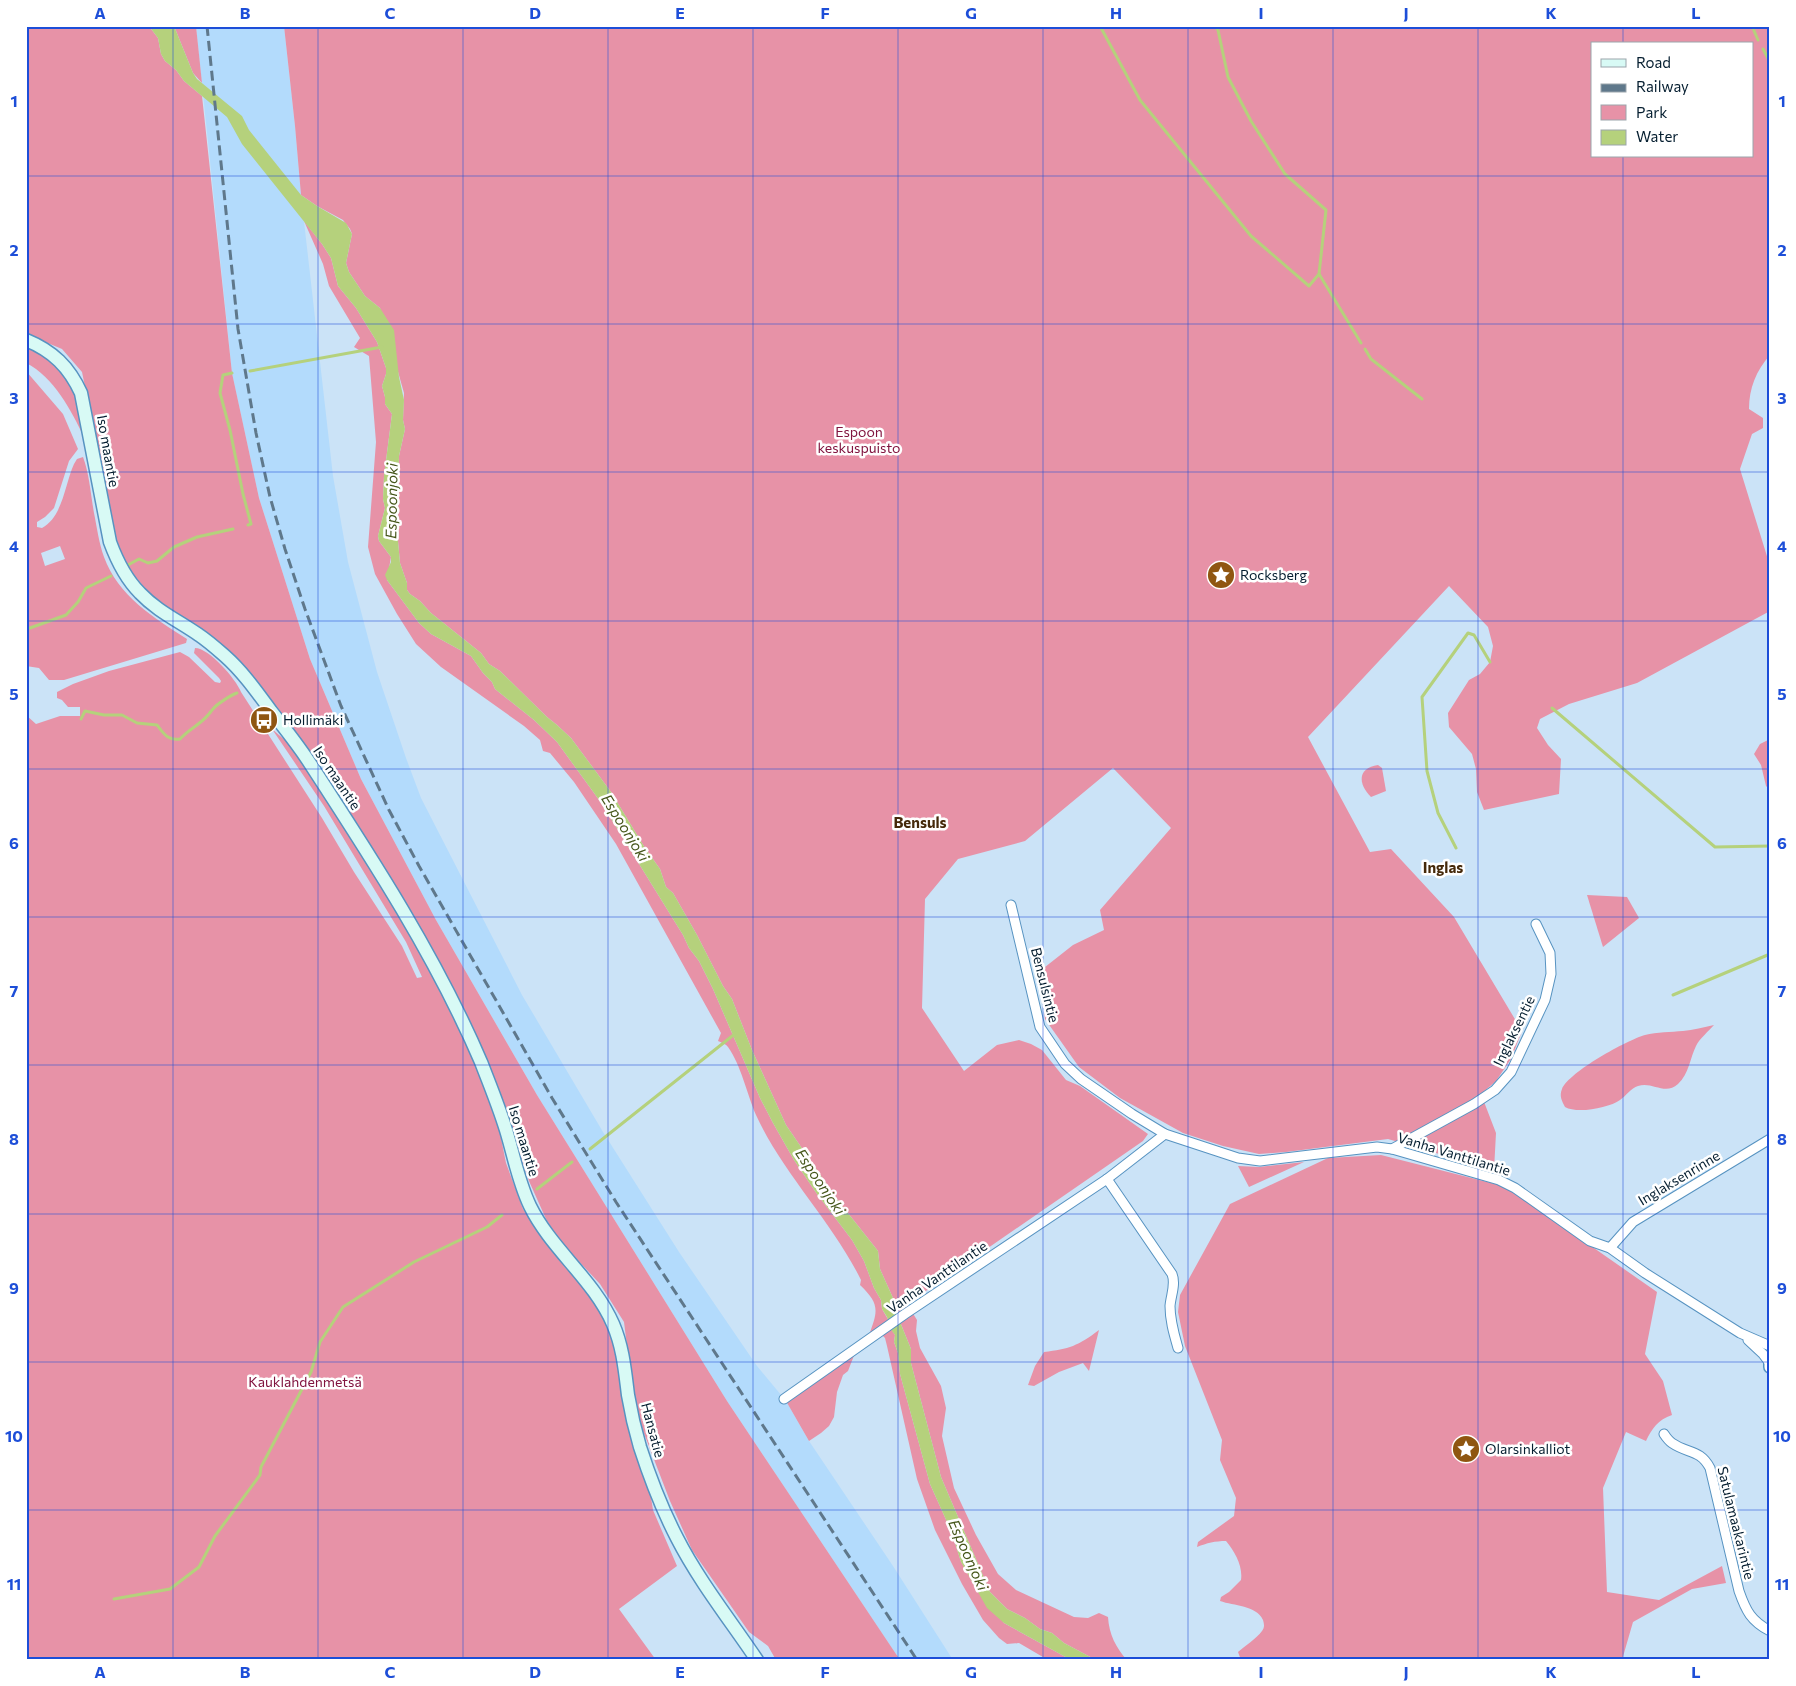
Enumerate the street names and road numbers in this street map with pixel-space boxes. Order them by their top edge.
street label: Iso maantie [94,414,123,488]
street label: Iso maantie [310,743,365,813]
street label: Bensulsintie [1028,946,1063,1024]
street label: Inglaksentie [1489,993,1538,1069]
street label: Iso maantie [506,1103,543,1178]
street label: Vanha Vanttilantie [1396,1128,1513,1179]
street label: Inglaksenrinne [1635,1146,1723,1209]
street label: Vanha Vanttilantie [883,1237,990,1316]
street label: Hansatie [638,1400,669,1459]
street label: Satulamaakarintie [1714,1465,1759,1581]

